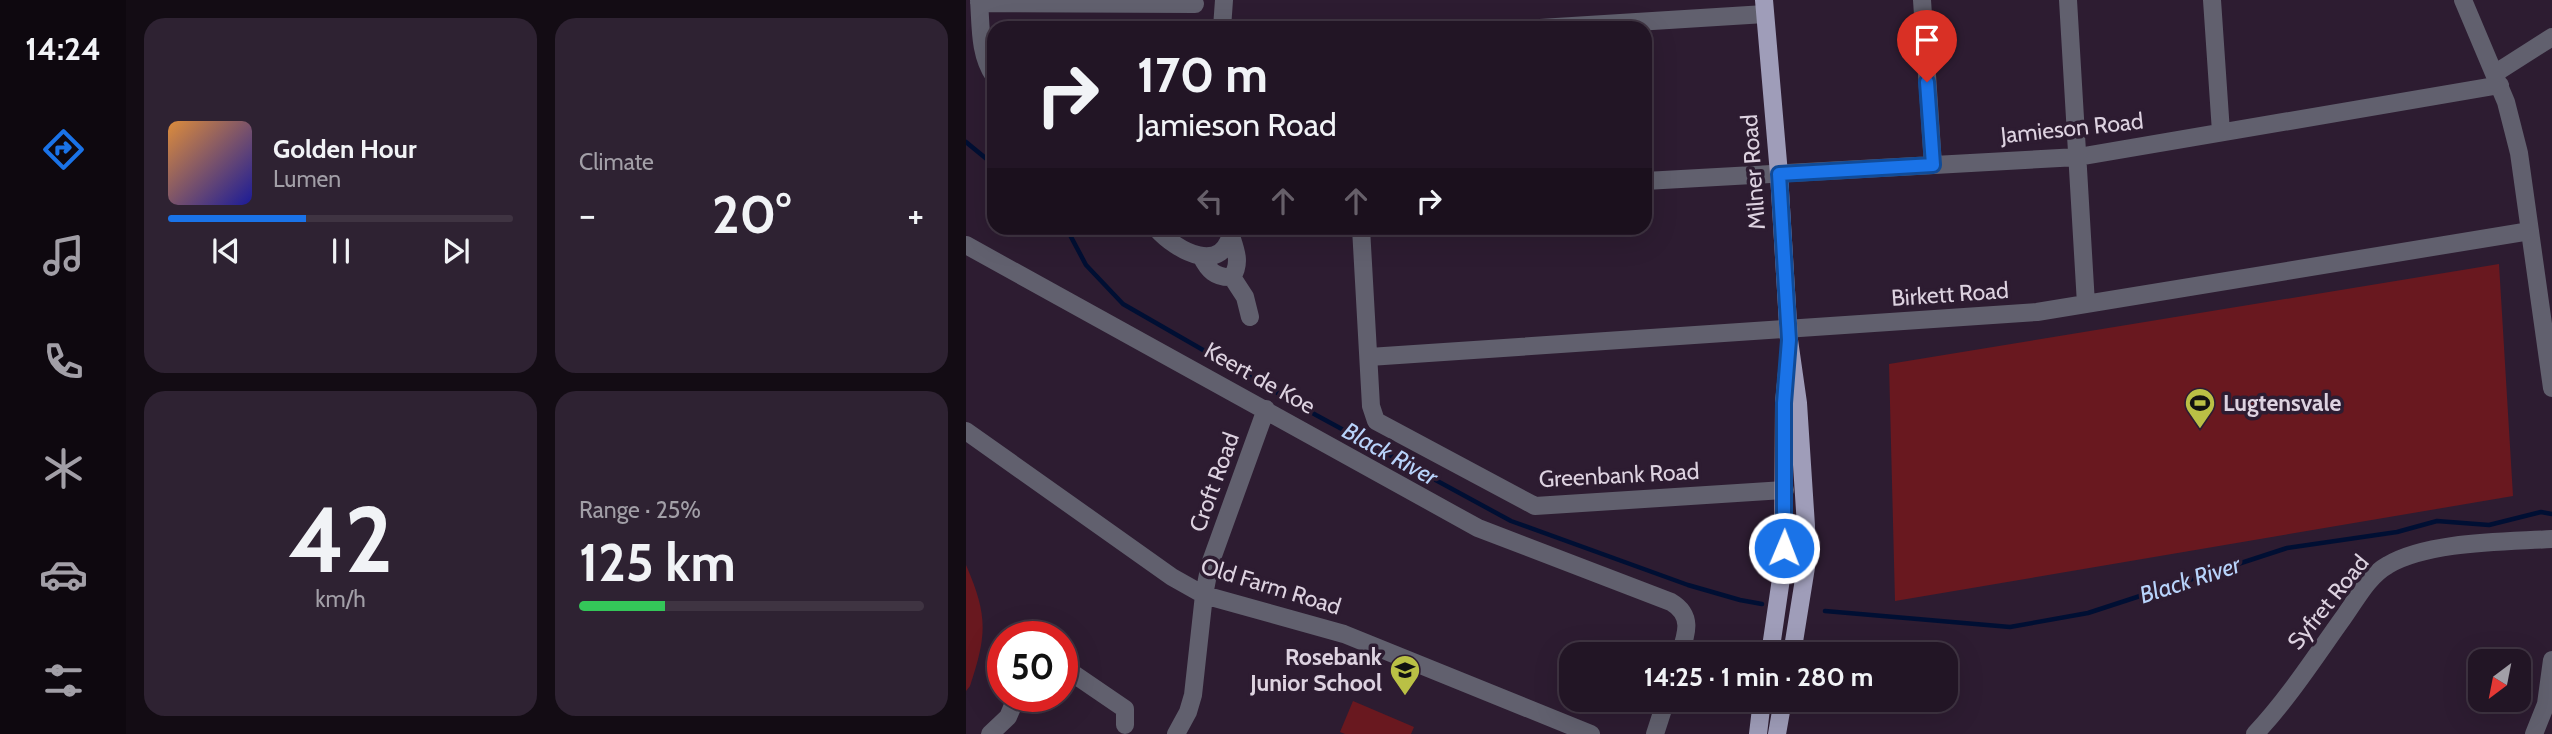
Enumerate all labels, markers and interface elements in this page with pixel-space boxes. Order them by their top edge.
pin [1897,10,1957,82]
icon: arrive [1908,21,1946,59]
text: 14:24 [25,29,101,68]
text: 170 m [1137,45,1268,104]
icon: right [1022,49,1113,140]
text: Jamieson Road [1137,105,1337,144]
street label: Jamieson Road [1998,107,2145,150]
street label: Milner Road [1735,113,1771,231]
icon: directions [39,125,88,174]
text: Golden Hour [273,133,416,165]
text: Climate [579,148,654,176]
text: Lumen [273,165,341,193]
icon: left [1191,182,1229,220]
icon: ahead [1264,182,1302,220]
icon: ahead [1337,182,1375,220]
icon: right [1410,182,1448,220]
text: 20° [712,183,791,246]
text: − [579,191,596,238]
text: + [907,191,924,238]
icon: music [39,231,88,280]
icon: previous [207,232,245,270]
icon: pause [322,232,360,270]
icon: next [437,232,475,270]
street label: Birkett Road [1890,276,2010,312]
street label: Keert de Koe [1200,336,1320,420]
icon: phone [39,337,88,386]
sports icon: Lugtensvale [2183,386,2217,430]
place label: Lugtensvale [2223,389,2341,417]
water label: Black River [1338,416,1444,492]
street label: Croft Road [1183,428,1245,536]
icon: climate [39,444,88,493]
street label: Greenbank Road [1538,457,1700,493]
text: 42 [288,484,393,595]
text: Range · 25% [579,496,701,524]
position arrow [1747,511,1821,585]
text: 125 km [579,531,736,594]
water label: Black River [2136,549,2246,609]
street label: Syfret Road [2281,549,2375,655]
icon: car [39,550,88,599]
street label: Old Farm Road [1198,551,1344,621]
text: km/h [315,585,366,613]
speed limit sign: 50 [987,621,1078,712]
place label: Rosebank Junior School [1249,643,1383,697]
north arrow [2468,649,2530,712]
map controls [2468,649,2531,712]
school or university icon: Rosebank Junior School [1388,653,1422,697]
icon: filters [39,656,88,705]
text: 14:25 · 1 min · 280 m [1644,661,1873,693]

